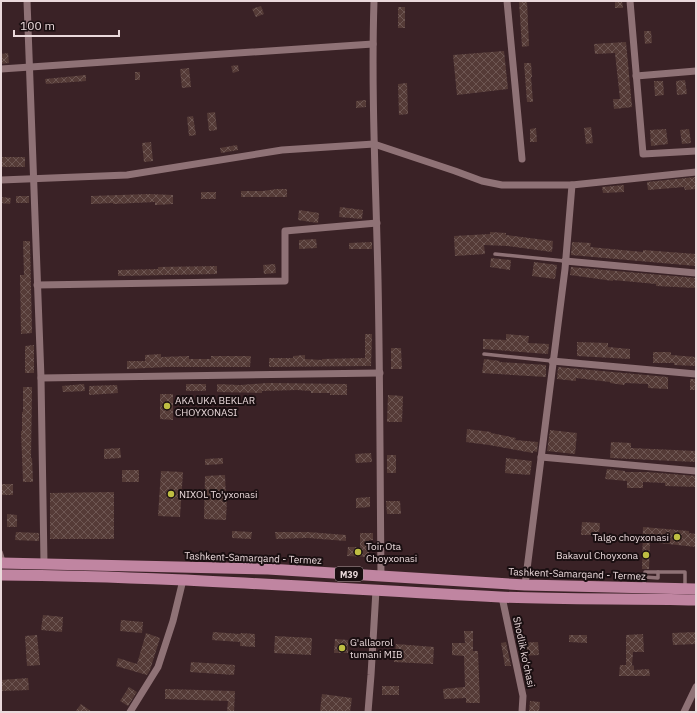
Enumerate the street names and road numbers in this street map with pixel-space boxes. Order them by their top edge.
street label: Tashkent-Samarqand - Termez [184,549,322,567]
street label: Tashkent-Samarqand - Termez [508,565,646,583]
road number: M39 [335,567,363,581]
street label: Shodlik ko'chasi [510,615,538,689]

